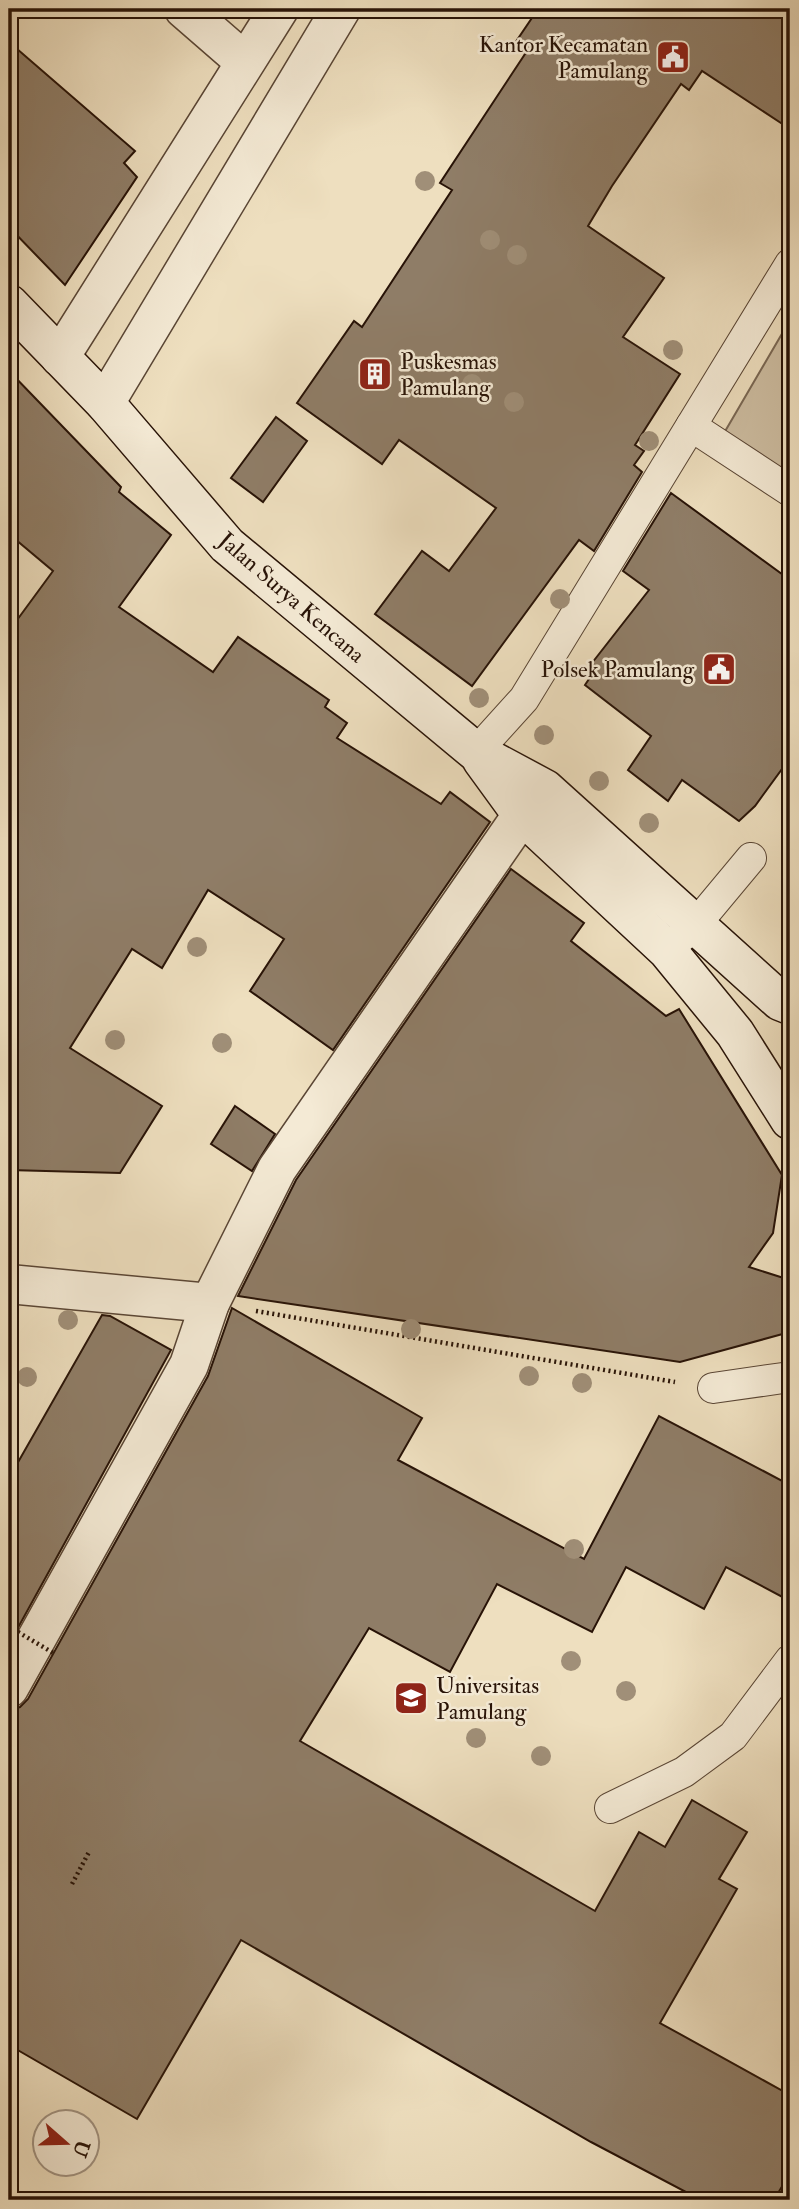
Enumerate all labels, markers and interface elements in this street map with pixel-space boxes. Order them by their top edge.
place label: Kantor Kecamatan Pamulang [479,30,649,85]
public building icon: Kantor Kecamatan Pamulang [654,38,692,76]
place label: Puskesmas Pamulang [400,347,497,402]
building icon: Puskesmas Pamulang [356,355,394,393]
street label: Jalan Surya Kencana [212,525,371,669]
public building icon: Polsek Pamulang [700,650,738,688]
place label: Polsek Pamulang [541,655,695,684]
place label: Universitas Pamulang [436,1671,539,1726]
school or university icon: Universitas Pamulang [392,1679,430,1717]
north arrow [32,2108,102,2178]
text: U [67,2137,95,2160]

